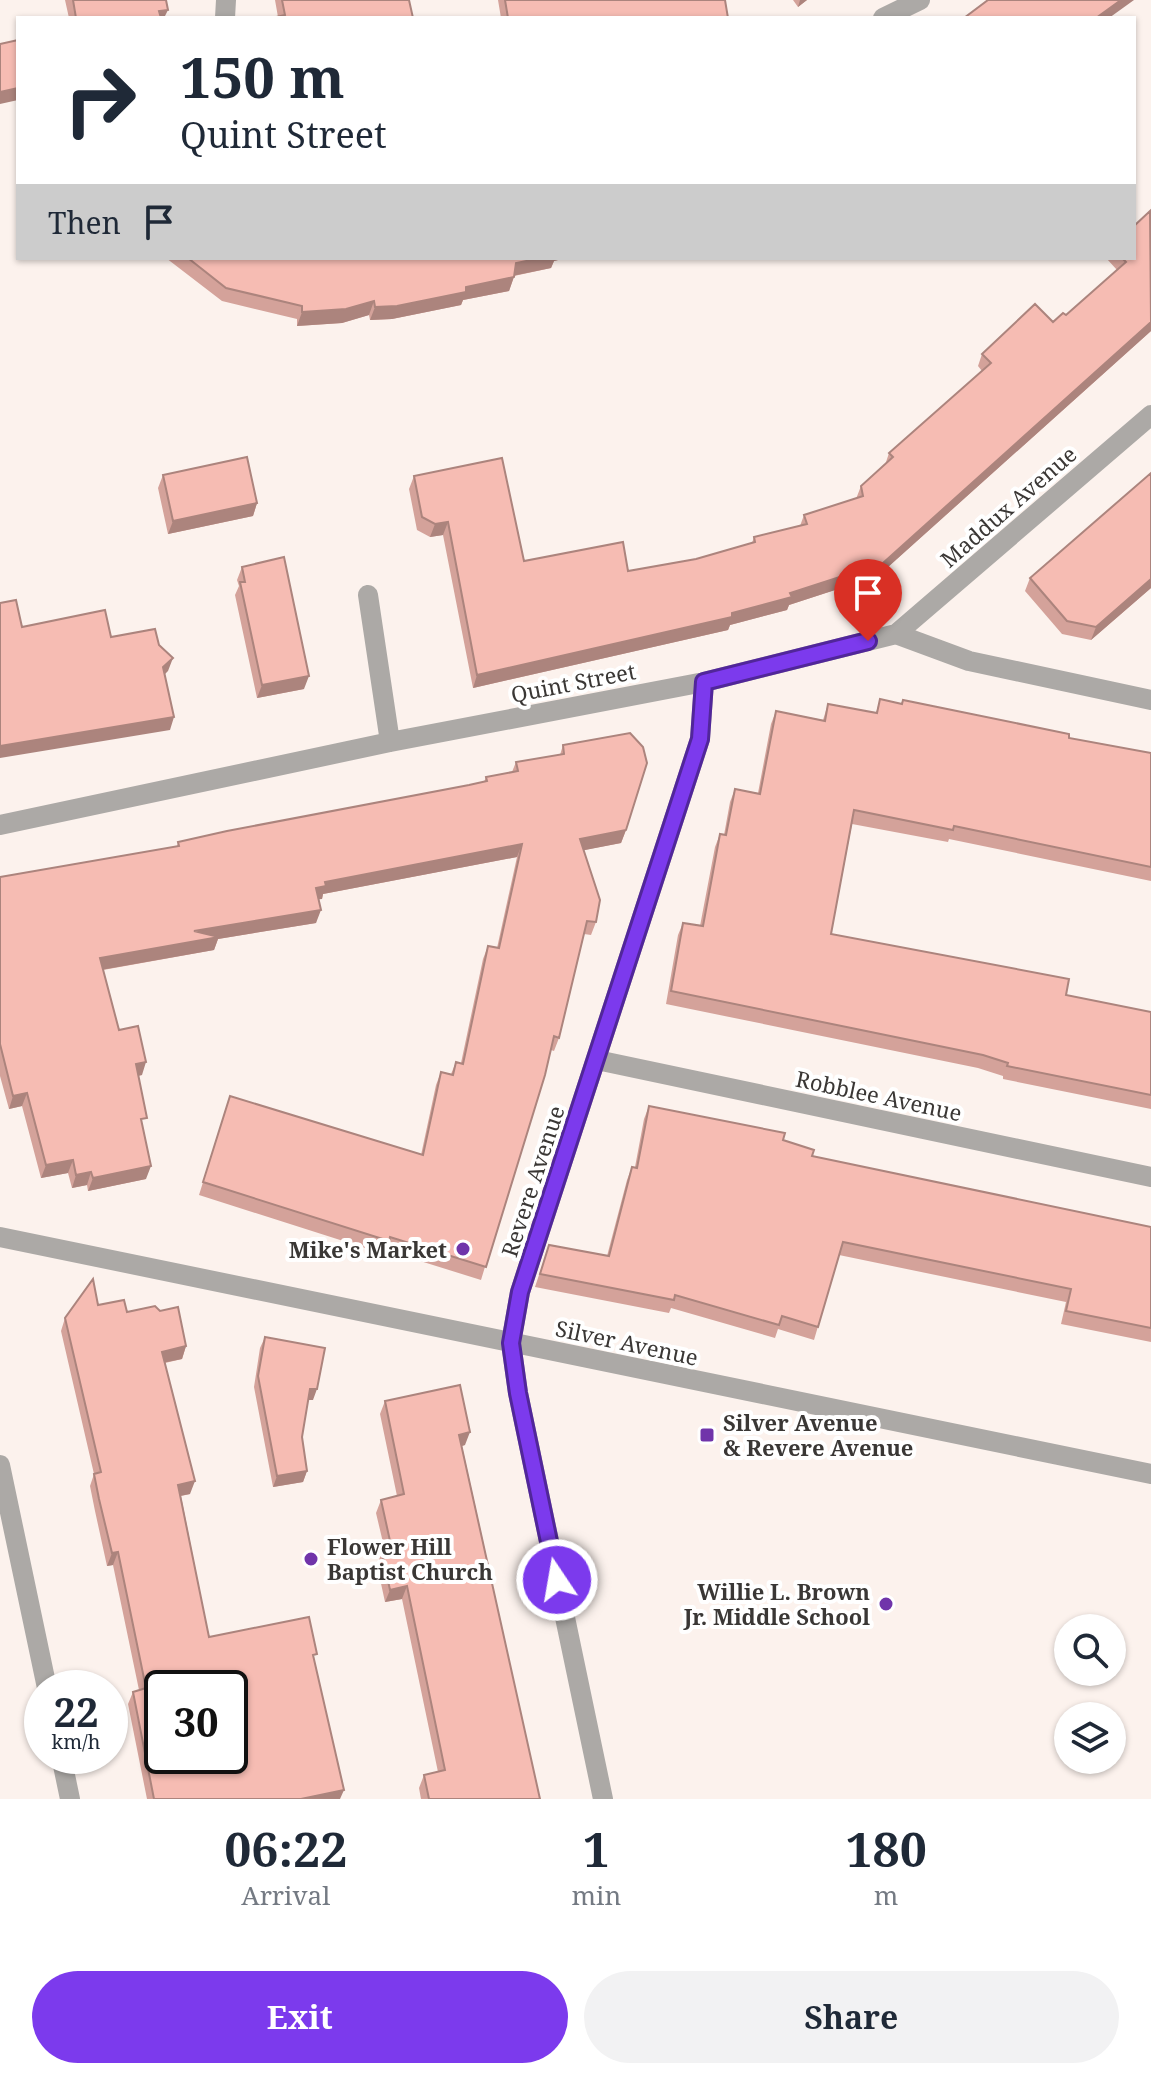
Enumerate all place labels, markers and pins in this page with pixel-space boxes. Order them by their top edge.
pin [834,559,902,641]
place label: Mike's Market [289,1234,447,1264]
marker: Mike's Market [454,1240,472,1258]
place label: Silver Avenue & Revere Avenue [723,1407,913,1462]
marker: Silver Avenue & Revere Avenue [698,1426,716,1444]
place label: Flower Hill Baptist Church [327,1531,493,1586]
marker: Flower Hill Baptist Church [302,1550,320,1568]
place label: Willie L. Brown Jr. Middle School [683,1576,870,1631]
marker: Willie L. Brown Jr. Middle School [877,1595,895,1613]

